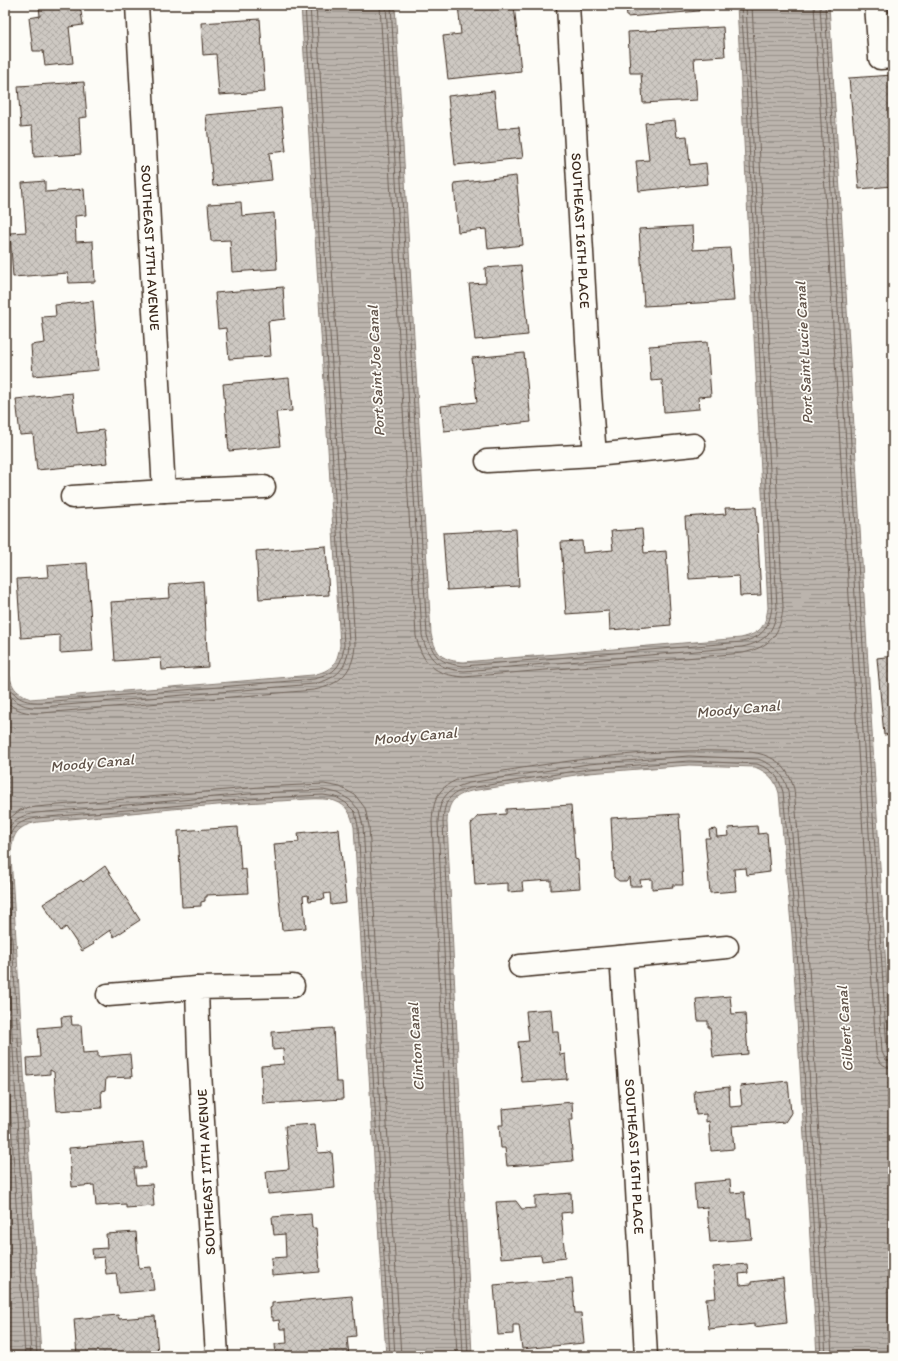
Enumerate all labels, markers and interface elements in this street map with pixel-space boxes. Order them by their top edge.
street label: SOUTHEAST 16TH PLACE [567,152,593,309]
street label: SOUTHEAST 17TH AVENUE [137,164,163,331]
water label: Port Saint Lucie Canal [791,280,817,425]
water label: Port Saint Joe Canal [363,303,388,437]
water label: Moody Canal [695,696,782,722]
water label: Moody Canal [372,723,459,749]
water label: Moody Canal [49,750,136,776]
water label: Gilbert Canal [833,984,857,1072]
water label: Clinton Canal [404,1001,428,1092]
street label: SOUTHEAST 16TH PLACE [621,1078,647,1235]
street label: SOUTHEAST 17TH AVENUE [194,1088,219,1255]

